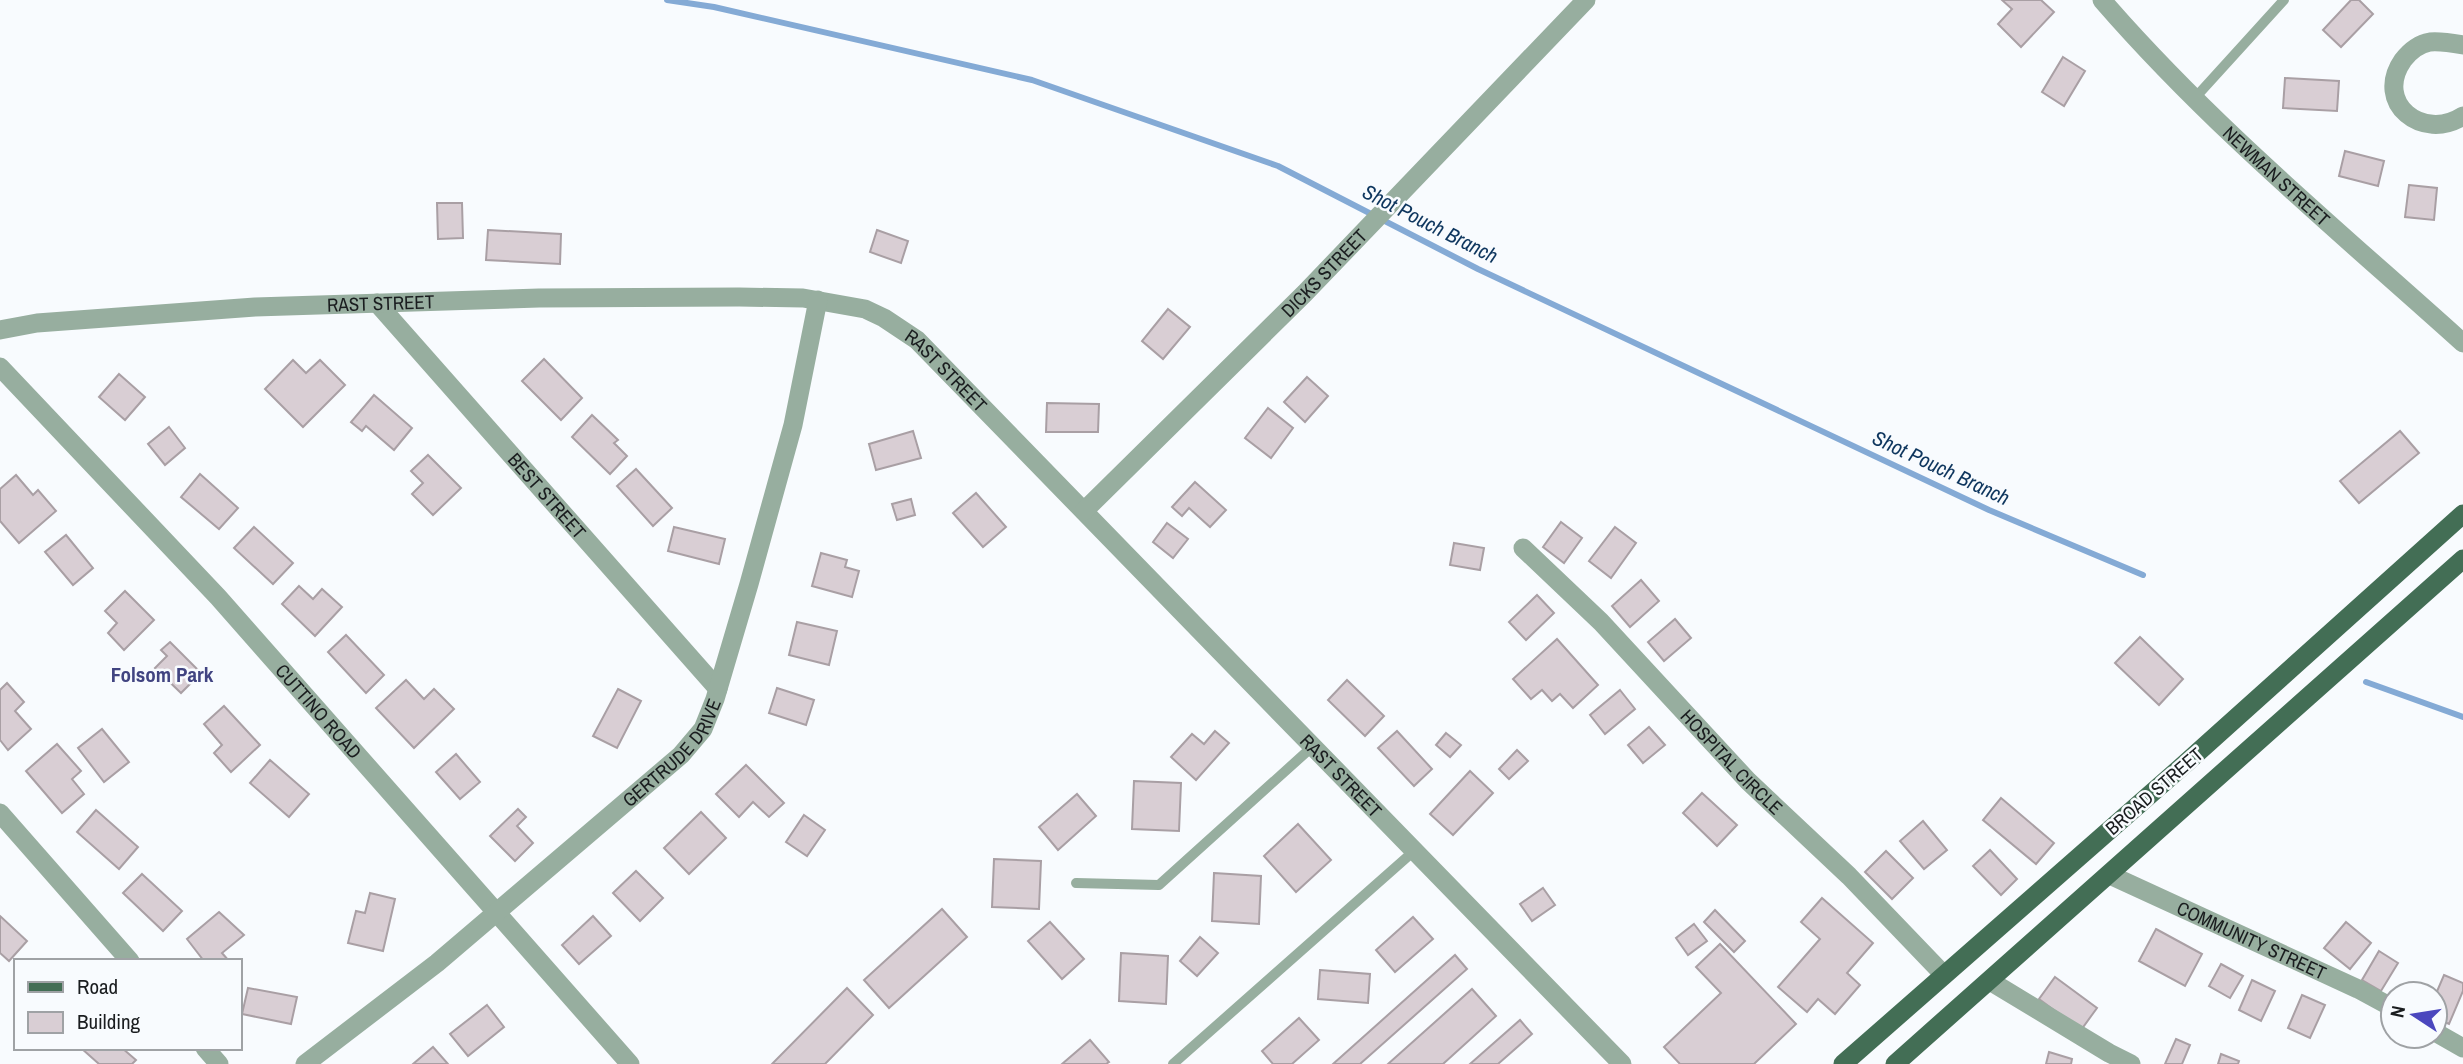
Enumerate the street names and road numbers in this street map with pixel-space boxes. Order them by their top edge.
street label: NEWMAN STREET [2217,120,2336,232]
street label: DICKS STREET [1275,223,1373,323]
street label: RAST STREET [327,288,435,318]
street label: RAST STREET [900,323,993,418]
street label: BEST STREET [502,447,592,544]
street label: CUTTINO ROAD [270,658,368,764]
street label: GERTRUDE DRIVE [617,695,727,813]
street label: HOSPITAL CIRCLE [1675,703,1789,820]
street label: RAST STREET [1294,728,1388,823]
street label: BROAD STREET [2100,741,2209,841]
street label: COMMUNITY STREET [2173,895,2331,986]

